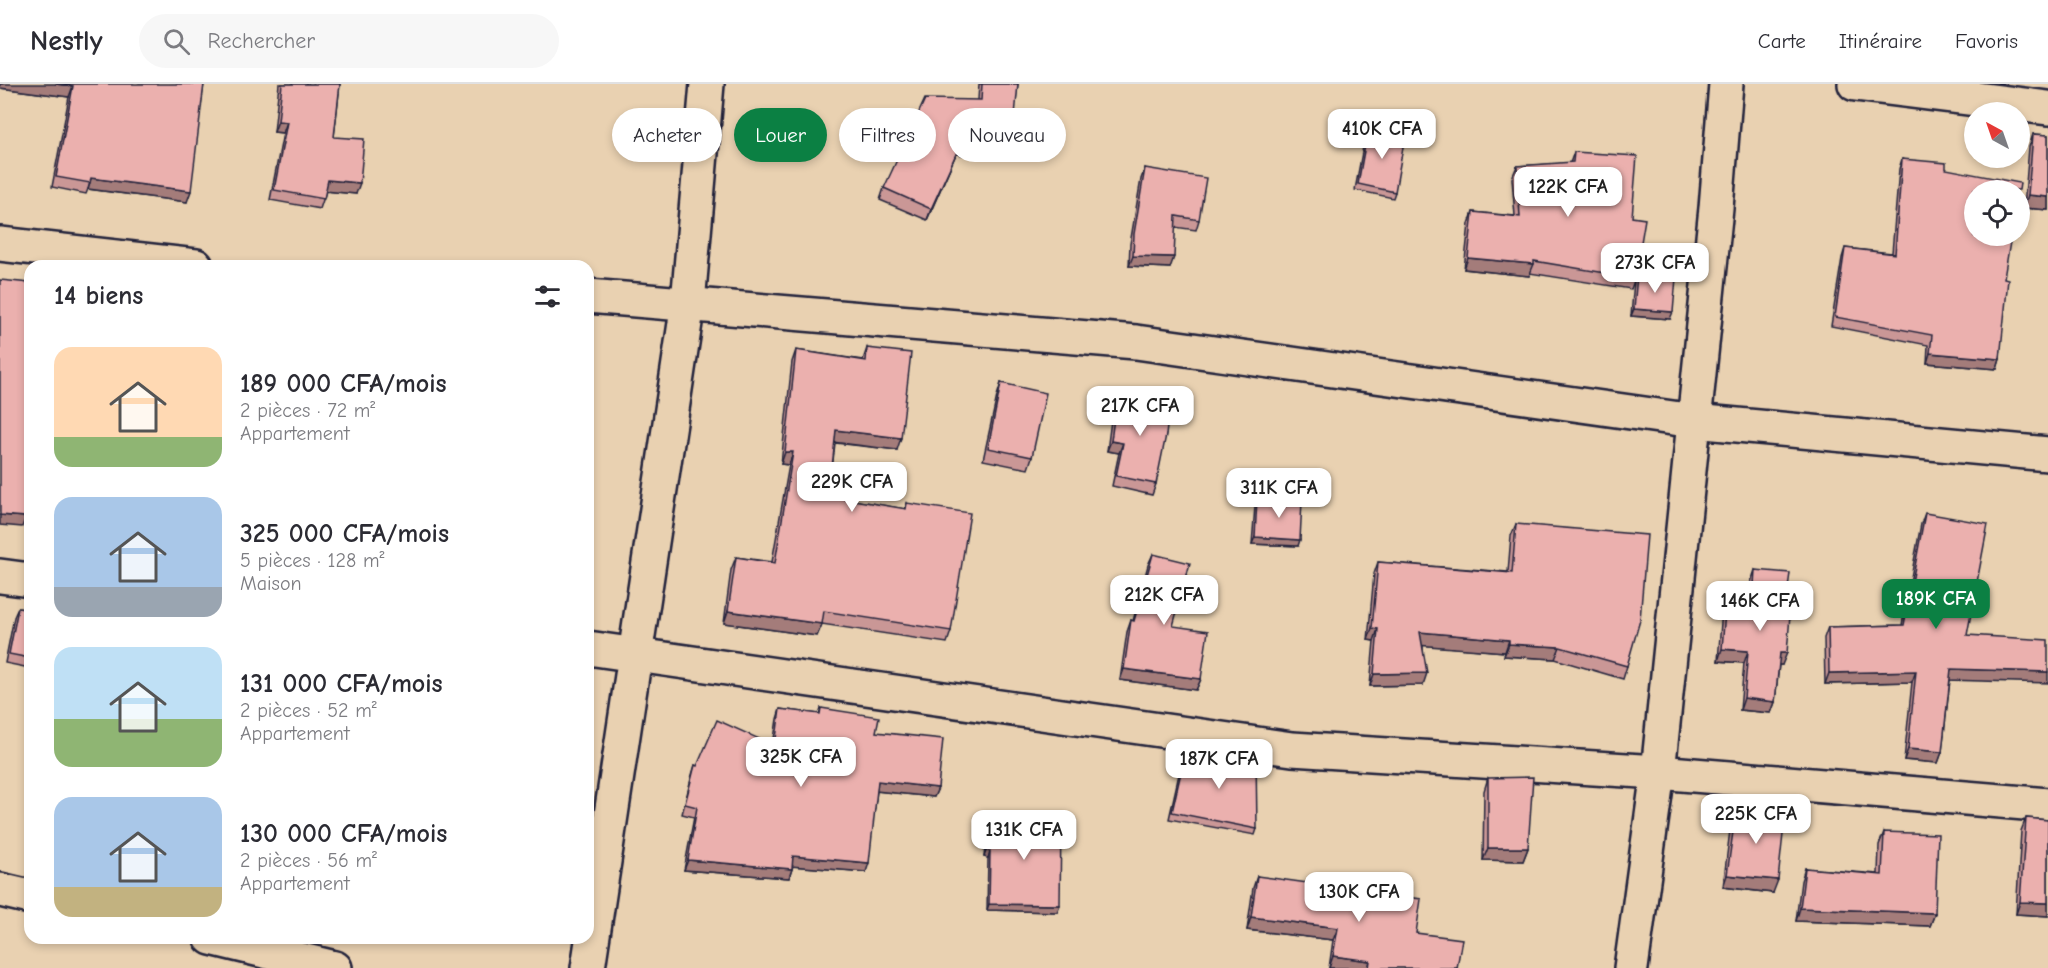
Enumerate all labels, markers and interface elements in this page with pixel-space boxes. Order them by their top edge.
search box [139,14,559,68]
text: Nestly [30,25,103,57]
icon: search [160,25,193,58]
text: Rechercher [208,28,315,54]
text: Carte [1758,29,1806,53]
text: Itinéraire [1839,29,1922,53]
text: Favoris [1955,29,2018,53]
north arrow [1964,102,2030,168]
map controls [1964,102,2030,246]
chip: Acheter [612,108,722,162]
chip: Louer [734,108,827,162]
chip: Filtres [839,108,936,162]
chip: Nouveau [948,108,1066,162]
pin: 410K CFA [1320,109,1444,160]
text: 410K CFA [1342,117,1422,140]
pin: 122K CFA [1506,167,1630,218]
text: 122K CFA [1528,175,1608,198]
button: locate [1964,180,2030,246]
pin: 273K CFA [1593,243,1717,294]
text: 273K CFA [1615,251,1695,274]
icon: filters [531,280,564,313]
text: 14 biens [54,281,143,311]
text: 189 000 CFA/mois [240,369,447,399]
icon: home [102,371,174,443]
pin: 217K CFA [1078,386,1202,437]
text: 217K CFA [1101,394,1179,417]
text: 2 pièces · 72 m² [240,399,375,422]
text: Appartement [240,422,350,445]
pin: 229K CFA [790,462,914,513]
pin: 311K CFA [1217,468,1341,519]
text: 229K CFA [811,470,893,493]
text: 311K CFA [1240,476,1318,499]
text: 325 000 CFA/mois [240,519,449,549]
icon: home [102,521,174,593]
text: 5 pièces · 128 m² [240,549,384,572]
text: Maison [240,572,302,595]
pin: 212K CFA [1102,575,1226,626]
pin: 189K CFA [1874,579,1998,630]
pin: 146K CFA [1698,581,1822,632]
text: 212K CFA [1124,583,1204,606]
text: 189K CFA [1896,587,1976,610]
text: 146K CFA [1720,589,1800,612]
text: 131 000 CFA/mois [240,669,443,699]
icon: home [102,671,174,743]
text: 2 pièces · 52 m² [240,699,377,722]
text: Appartement [240,722,350,745]
pin: 325K CFA [739,737,863,788]
pin: 187K CFA [1157,739,1281,790]
text: 325K CFA [760,745,842,768]
text: 187K CFA [1180,747,1258,770]
pin: 225K CFA [1694,794,1818,845]
text: 225K CFA [1715,802,1797,825]
pin: 131K CFA [962,810,1086,861]
text: 131K CFA [985,818,1063,841]
text: 130 000 CFA/mois [240,819,447,849]
icon: home [102,821,174,893]
text: 2 pièces · 56 m² [240,849,377,872]
text: Appartement [240,872,350,895]
pin: 130K CFA [1297,872,1421,923]
text: 130K CFA [1319,880,1399,903]

